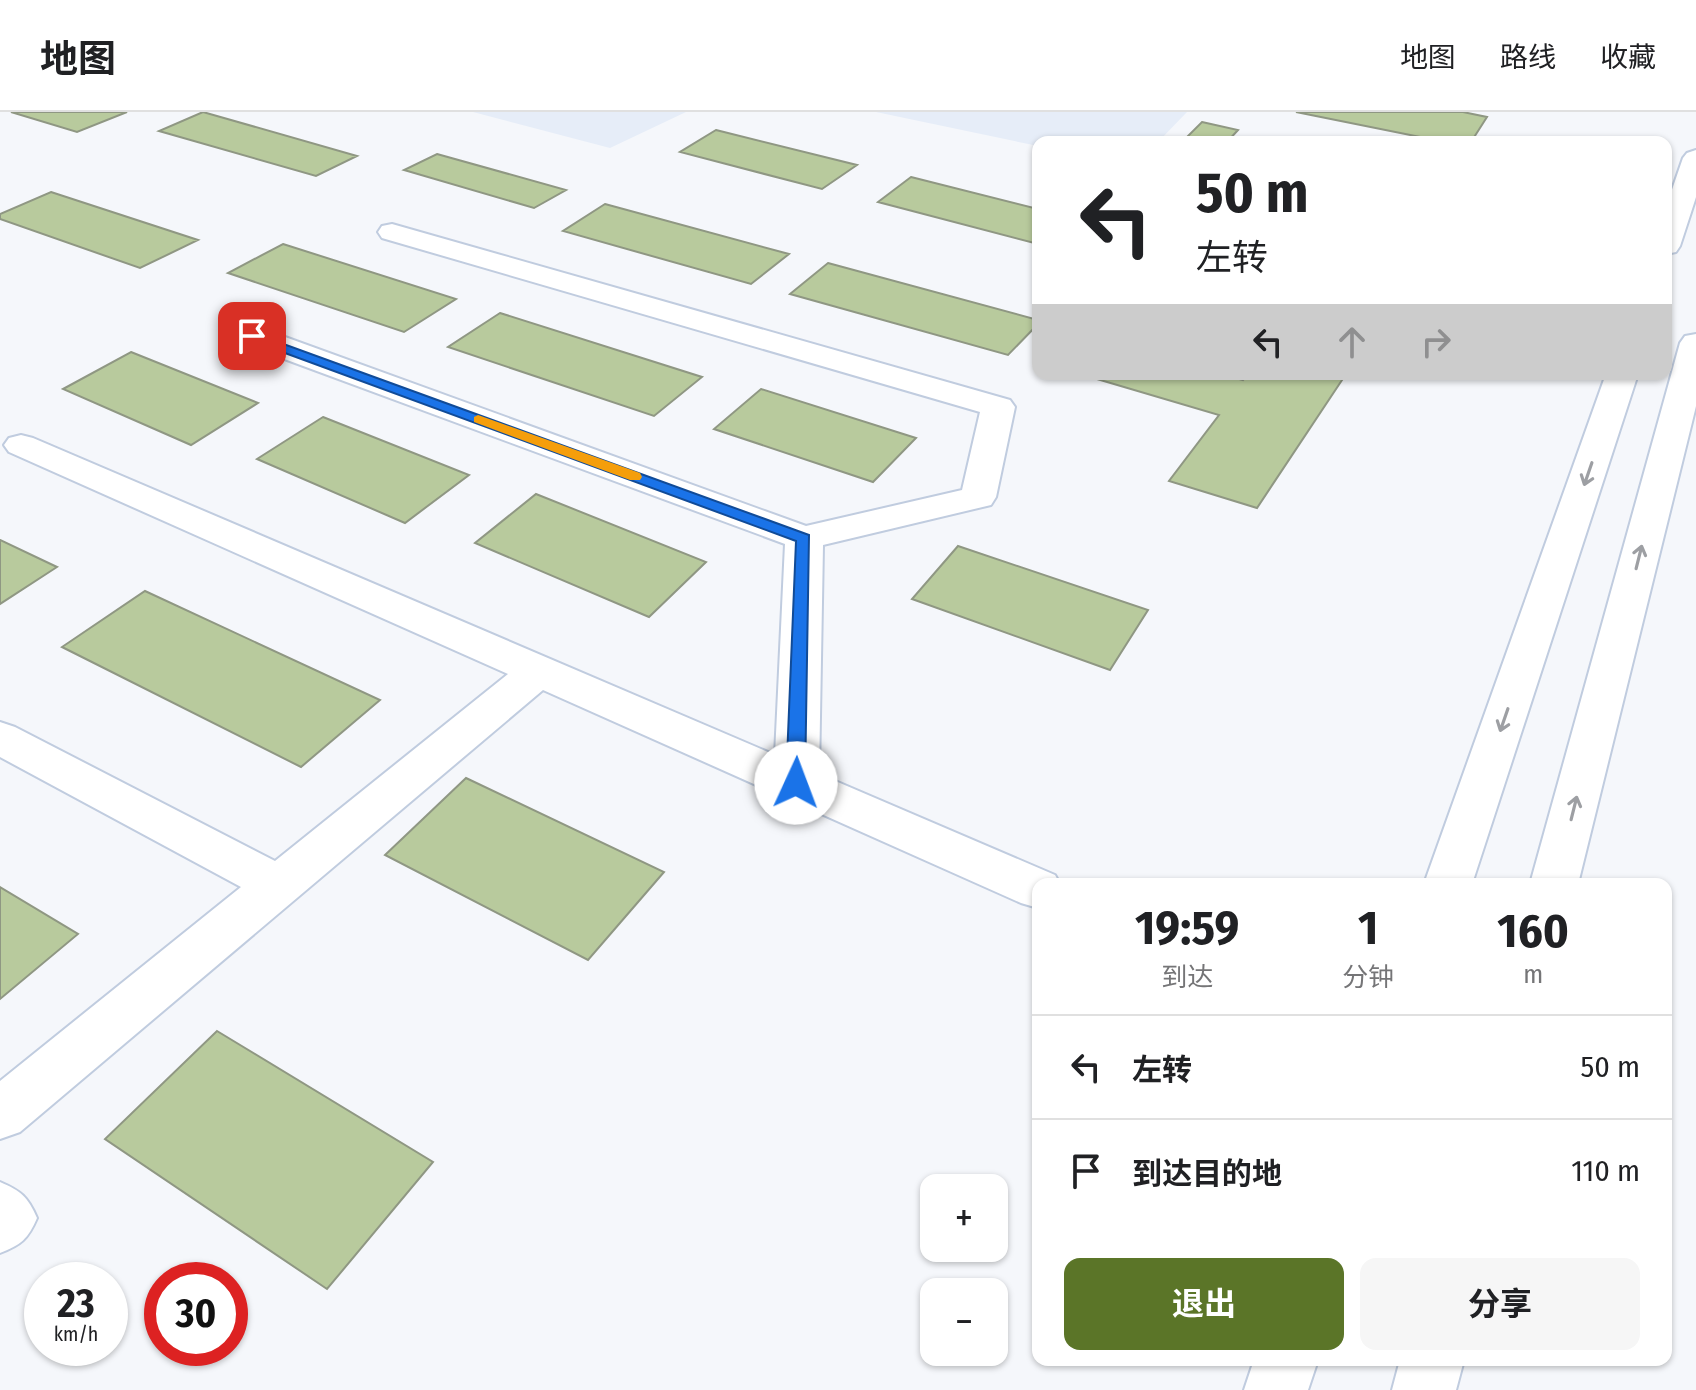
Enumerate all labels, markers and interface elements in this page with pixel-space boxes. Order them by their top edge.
text: 地图 [40,36,116,82]
text: 地图 [1400,41,1456,74]
text: 路线 [1500,41,1556,74]
text: 收藏 [1600,41,1656,74]
text: 50 m [1196,160,1308,227]
icon: left [1064,168,1168,272]
text: 左转 [1196,236,1268,280]
pin [218,302,286,370]
icon: arrive [230,314,274,358]
icon: left [1246,320,1290,364]
icon: ahead [1330,320,1374,364]
icon: right [1414,320,1458,364]
one-way arrow [1580,462,1595,487]
one-way arrow [1632,544,1647,570]
one-way arrow [1496,708,1511,733]
position arrow [754,741,838,825]
one-way arrow [1567,796,1582,822]
text: 19:59 [1135,899,1239,957]
text: 1 [1358,899,1378,957]
text: 160 [1497,902,1569,960]
text: m [1523,959,1543,990]
text: 到达 [1161,962,1213,993]
text: 分钟 [1342,962,1394,993]
icon: left [1064,1045,1108,1089]
text: 50 m [1580,1049,1640,1085]
text: 左转 [1132,1052,1192,1088]
icon: arrive [1064,1149,1108,1193]
text: 110 m [1571,1153,1640,1189]
text: 到达目的地 [1132,1156,1282,1192]
map controls [920,1174,1008,1366]
button: + [920,1174,1008,1262]
button: 退出 [1064,1258,1344,1350]
button: 分享 [1360,1258,1640,1350]
speed limit sign: 30 [144,1262,248,1366]
button: − [920,1278,1008,1366]
text: 23 [57,1280,95,1328]
text: km/h [54,1322,98,1346]

